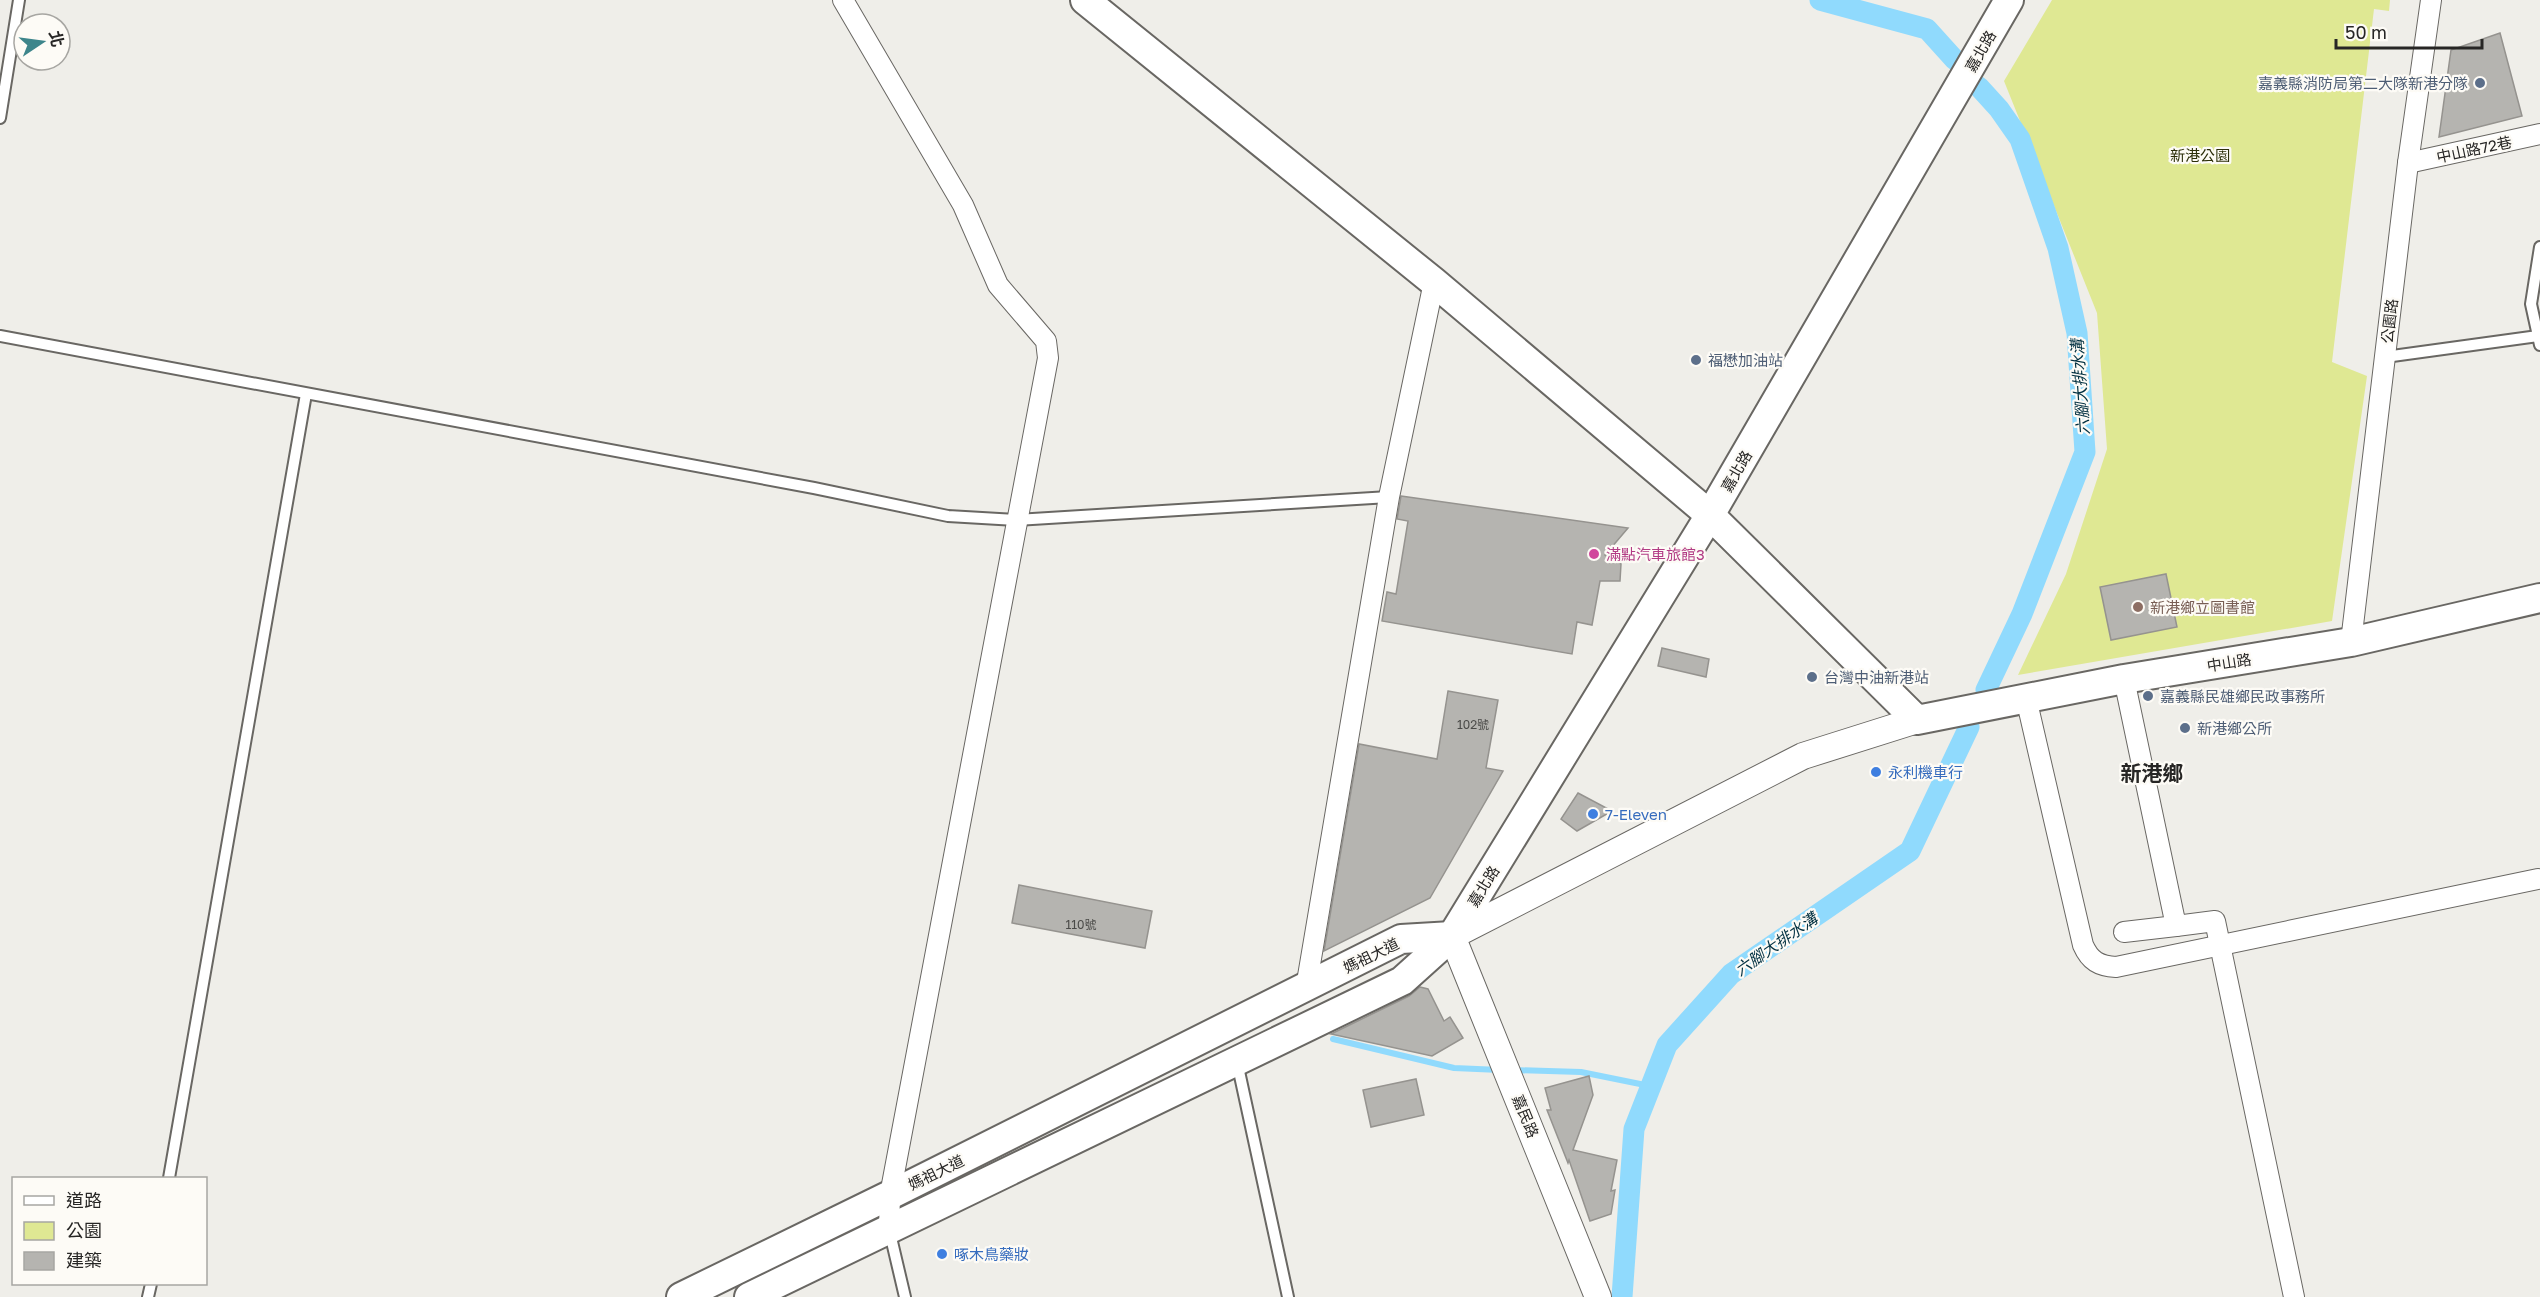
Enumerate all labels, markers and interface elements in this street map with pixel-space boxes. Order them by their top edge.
north arrow [12,12,72,72]
scale bar [2336,12,2482,50]
text: 50 m [2345,21,2387,43]
street label: 嘉北路 [1961,27,1999,75]
text: 北 [45,29,68,49]
place label: 嘉義縣消防局第二大隊新港分隊 [2258,74,2468,92]
marker: 嘉義縣消防局第二大隊新港分隊 [2473,76,2487,90]
street label: 中山路72巷 [2435,132,2513,166]
park label: 新港公園 [2170,146,2230,164]
street label: 公園路 [2377,298,2401,344]
water label: 六腳大排水溝 [2067,336,2093,436]
place label: 福懋加油站 [1708,351,1783,369]
marker: 福懋加油站 [1689,353,1703,367]
street label: 嘉北路 [1717,447,1755,495]
place label: 滿點汽車旅館3 [1606,545,1705,563]
marker: 滿點汽車旅館3 [1587,547,1601,561]
place label: 新港鄉立圖書館 [2150,598,2255,616]
marker: 新港鄉立圖書館 [2131,600,2145,614]
street label: 中山路 [2205,650,2253,674]
place label: 台灣中油新港站 [1824,668,1929,686]
marker: 台灣中油新港站 [1805,670,1819,684]
place label: 嘉義縣民雄鄉民政事務所 [2160,687,2325,705]
marker: 嘉義縣民雄鄉民政事務所 [2141,689,2155,703]
house number: 102號 [1457,717,1489,732]
place label: 新港鄉公所 [2197,719,2272,737]
marker: 新港鄉公所 [2178,721,2192,735]
district label: 新港鄉 [2121,760,2184,786]
place label: 永利機車行 [1888,763,1963,781]
marker: 永利機車行 [1869,765,1883,779]
place label: 7-Eleven [1605,805,1667,823]
marker: 7-Eleven [1586,807,1600,821]
street label: 嘉北路 [1463,862,1503,910]
water label: 六腳大排水溝 [1731,907,1823,980]
house number: 110號 [1065,917,1097,932]
street label: 媽祖大道 [1340,934,1402,976]
street label: 嘉民路 [1509,1092,1543,1140]
street label: 媽祖大道 [905,1151,967,1193]
legend [12,1177,207,1285]
text: 道路 [66,1189,102,1211]
text: 公園 [66,1219,102,1241]
place label: 啄木鳥藥妝 [954,1245,1029,1263]
marker: 啄木鳥藥妝 [935,1247,949,1261]
text: 建築 [66,1249,102,1271]

